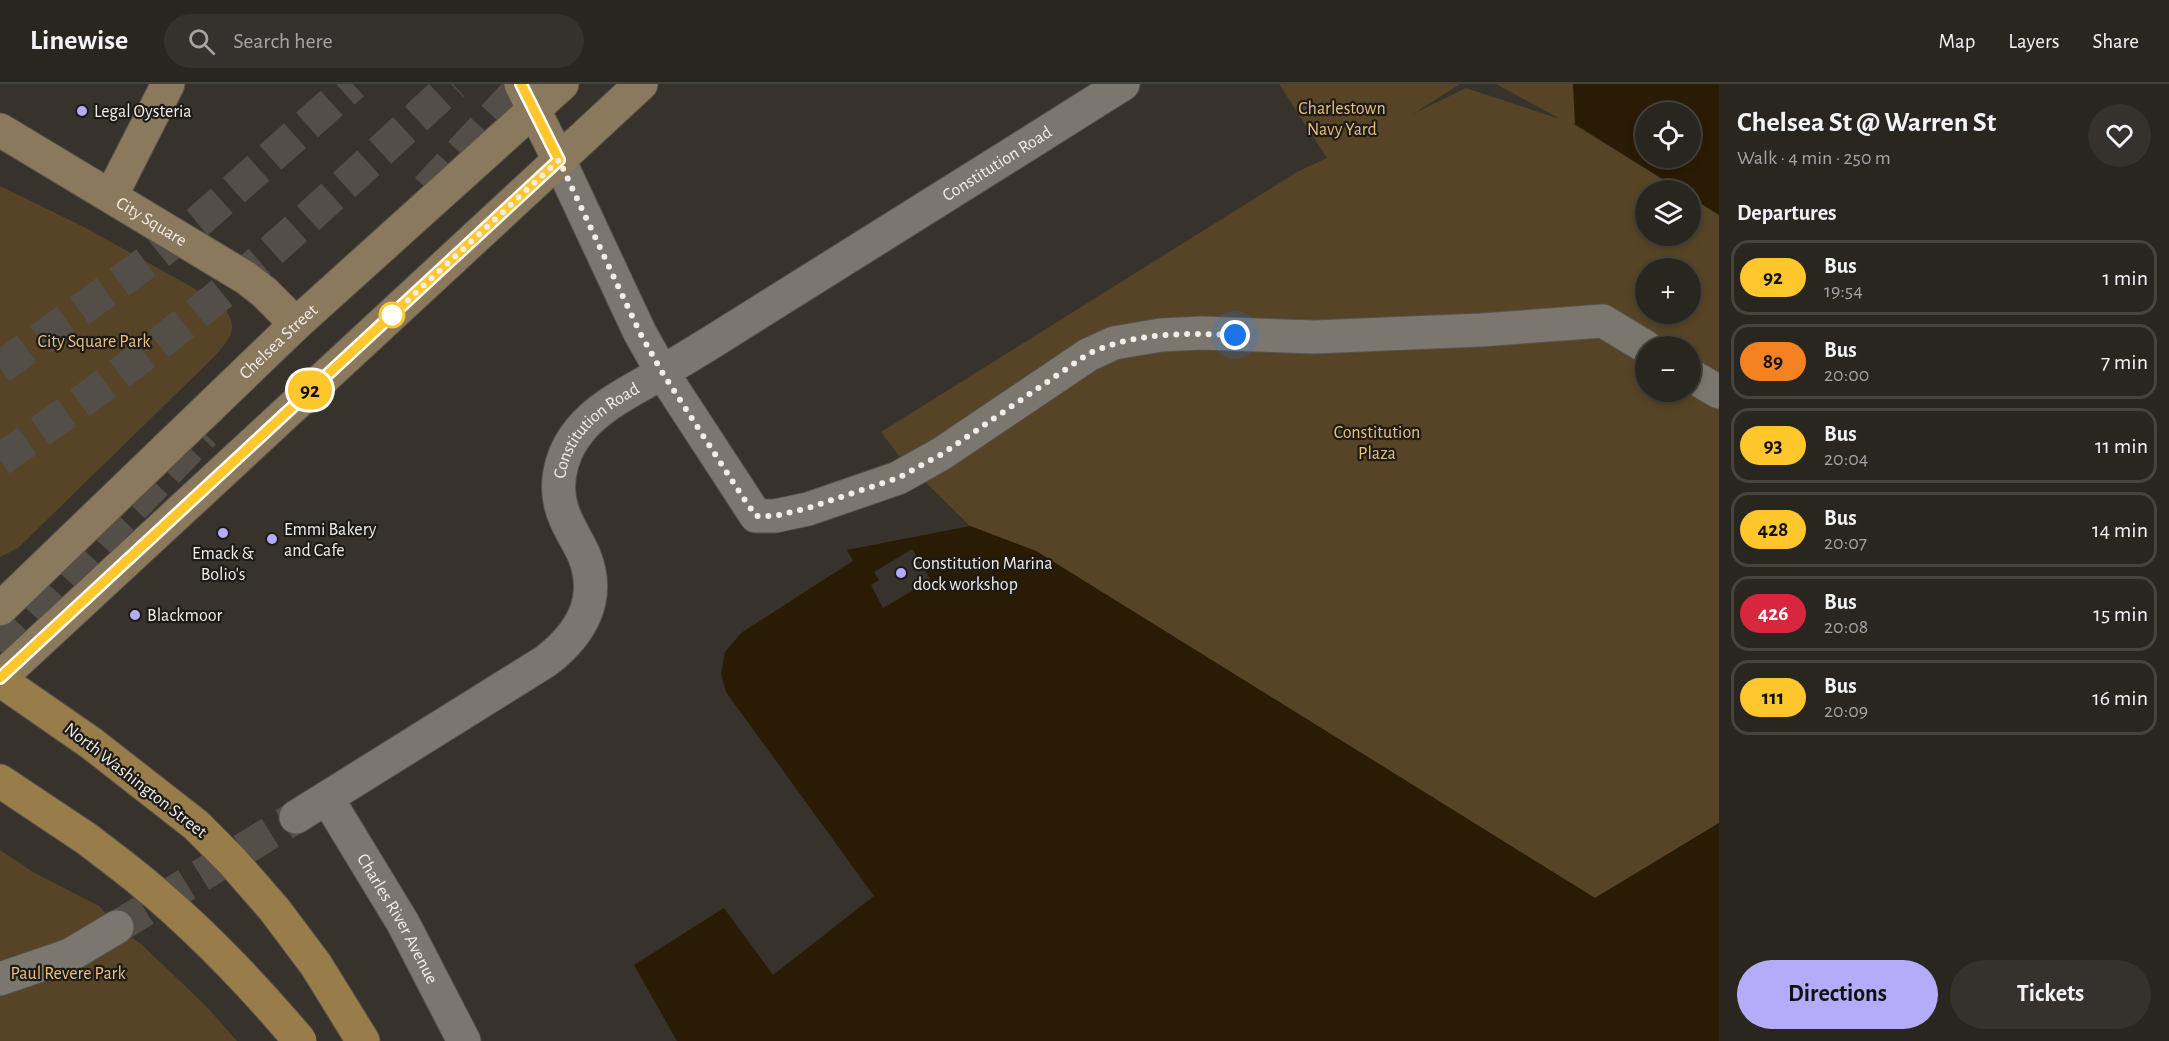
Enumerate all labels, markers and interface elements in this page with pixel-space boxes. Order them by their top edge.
search box [164,14,584,68]
icon: search [185,25,218,58]
text: Linewise [30,27,128,55]
text: Search here [233,30,333,52]
text: Map [1939,31,1975,52]
text: Layers [2008,31,2059,52]
text: Share [2092,31,2139,52]
park label: Charlestown Navy Yard [1298,100,1386,139]
map controls [1635,102,1701,402]
button: locate [1635,102,1701,168]
place label: Legal Oysteria [94,103,192,121]
marker: Legal Oysteria [75,104,89,118]
button: heart [2088,104,2151,167]
text: Chelsea St @ Warren St [1737,109,1996,137]
street label: Constitution Road [939,123,1055,205]
text: Walk · 4 min · 250 m [1737,148,1891,168]
button: layers [1635,180,1701,246]
street label: City Square [113,194,190,250]
text: Departures [1737,202,1837,224]
text: Bus [1824,255,1857,277]
button: + [1635,258,1701,324]
text: 92 [1763,267,1783,288]
text: 1 min [2103,267,2148,289]
text: 19:54 [1824,281,1863,301]
street label: Chelsea Street [236,301,322,383]
unlabelled marker [379,302,405,328]
your location [1220,320,1250,350]
park label: City Square Park [38,333,151,351]
button: − [1635,336,1701,402]
text: Bus [1824,339,1857,361]
text: 89 [1763,351,1783,372]
text: 7 min [2101,351,2148,373]
text: 20:00 [1824,365,1869,385]
line badge: 92 [283,370,337,410]
text: 92 [300,380,320,401]
street label: Constitution Road [551,380,643,480]
text: Bus [1824,423,1857,445]
park label: Constitution Plaza [1334,424,1420,463]
text: 93 [1763,435,1783,456]
text: 11 min [2095,435,2148,457]
text: 20:04 [1824,449,1868,469]
text: Bus [1824,507,1857,529]
text: 428 [1758,519,1788,540]
text: 14 min [2092,519,2148,541]
place label: Emmi Bakery and Cafe [284,521,377,560]
marker: Emack & Bolio's [216,526,230,540]
marker: Emmi Bakery and Cafe [265,532,279,546]
text: 20:07 [1824,533,1867,553]
place label: Emack & Bolio's [192,545,254,584]
place label: Constitution Marina dock workshop [913,555,1053,594]
marker: Constitution Marina dock workshop [894,566,908,580]
text: Bus [1824,591,1857,613]
text: 426 [1758,603,1788,624]
text: 15 min [2093,603,2148,625]
place label: Blackmoor [147,607,222,625]
marker: Blackmoor [128,608,142,622]
text: 20:08 [1824,617,1868,637]
text: Bus [1824,675,1857,697]
text: 111 [1762,687,1784,708]
text: 16 min [2092,687,2148,709]
text: 20:09 [1824,701,1868,721]
street label: North Washington Street [61,720,210,842]
street label: Charles River Avenue [353,851,441,987]
button: Directions [1737,960,1938,1029]
button: Tickets [1950,960,2151,1029]
park label: Paul Revere Park [10,965,126,983]

